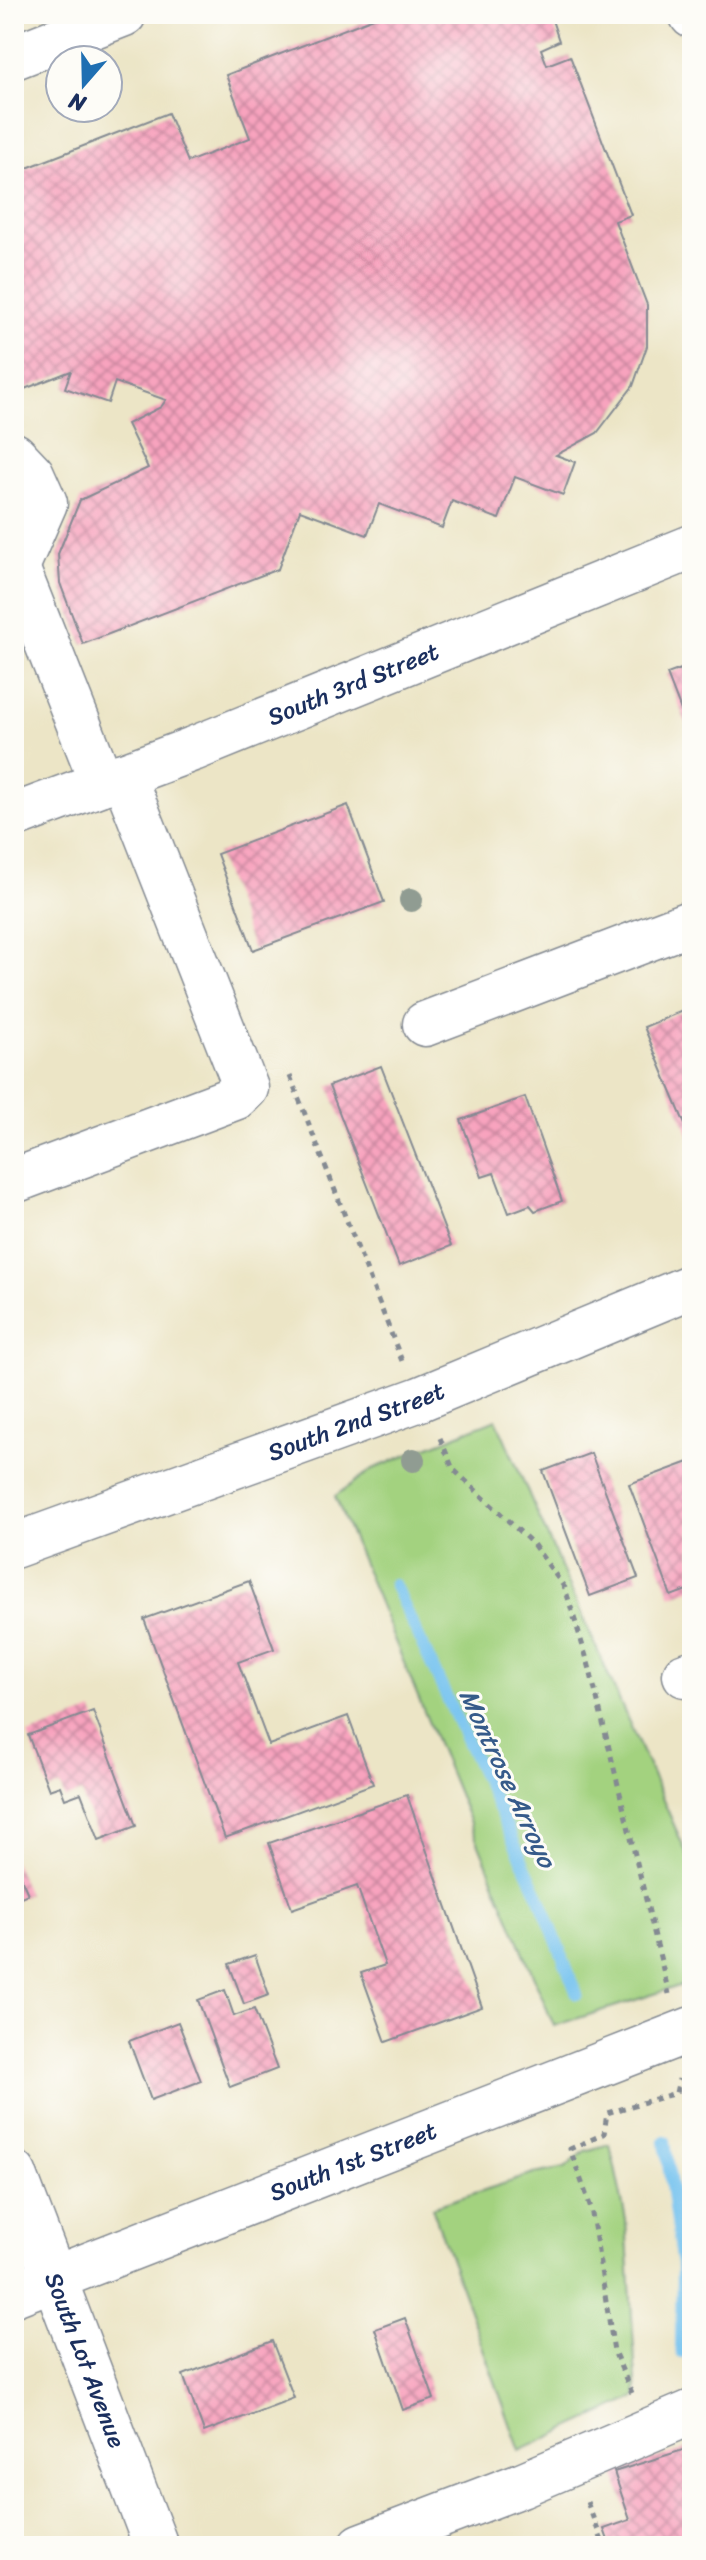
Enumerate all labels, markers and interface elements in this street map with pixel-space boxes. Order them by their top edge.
north arrow [44,44,124,124]
text: N [63,81,92,124]
street label: South 3rd Street [261,631,445,738]
street label: South 2nd Street [262,1370,451,1473]
water label: Montrose Arroyo [446,1681,570,1877]
street label: South 1st Street [263,2110,443,2213]
street label: South Lot Avenue [33,2266,138,2454]

